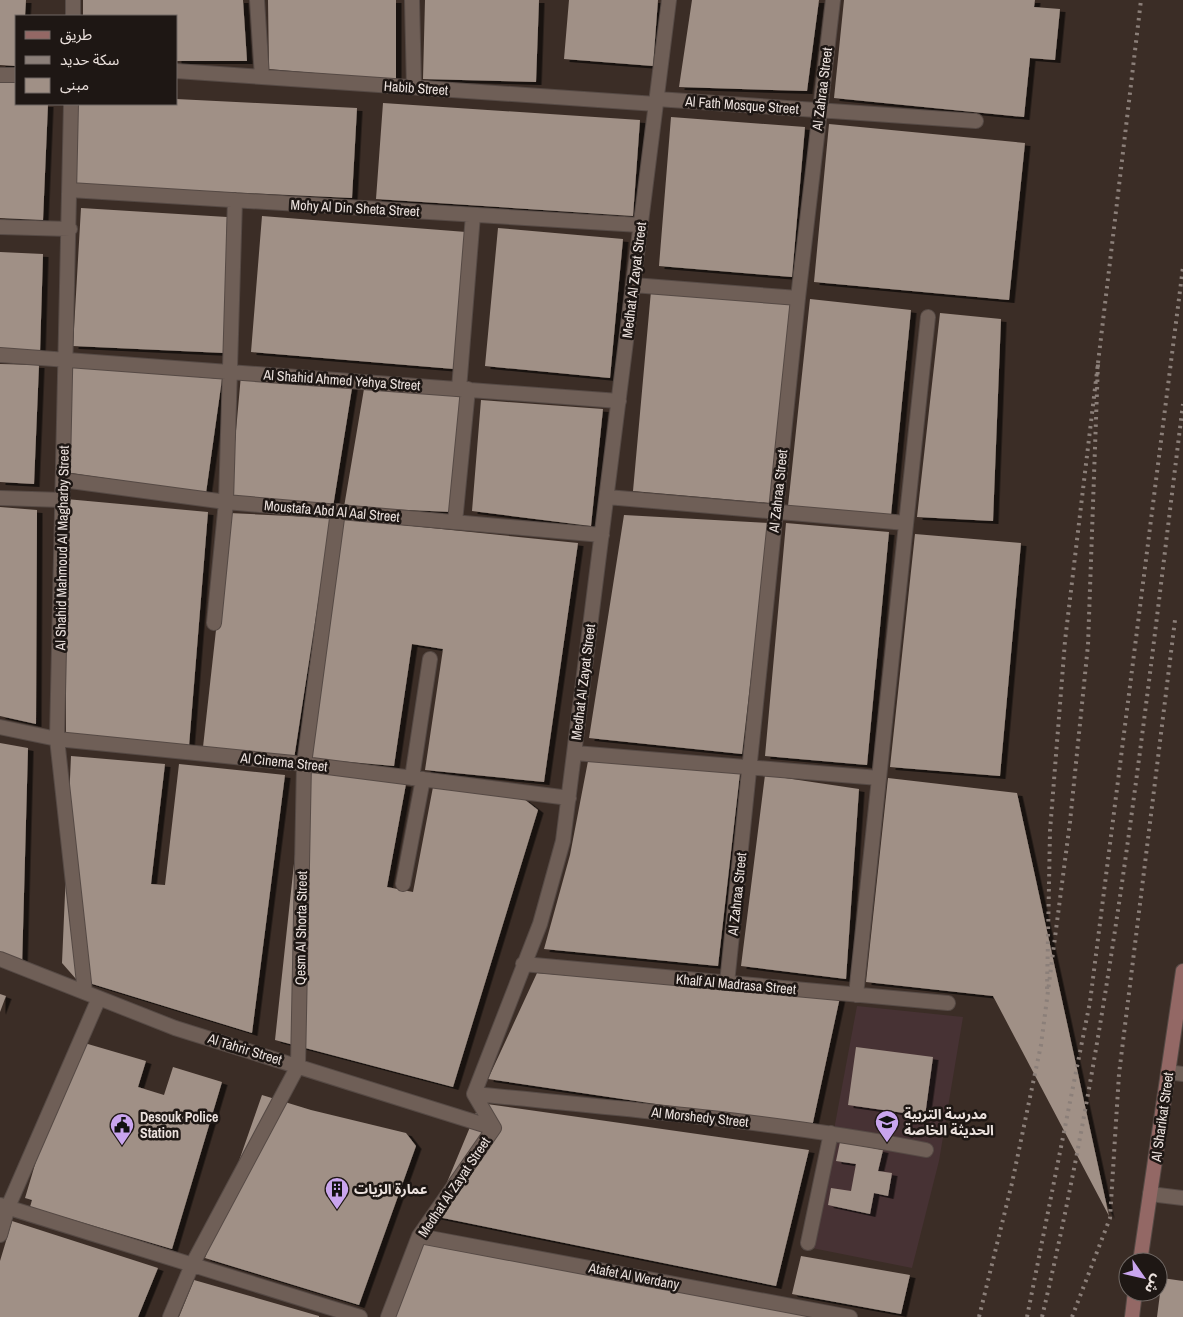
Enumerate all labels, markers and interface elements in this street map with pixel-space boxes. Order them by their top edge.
legend [15,15,178,105]
text: طريق [60,24,92,45]
street label: Al Zahraa Street [808,46,836,133]
text: سكة حديد [60,49,120,70]
text: مبنى [60,74,89,95]
street label: Habib Street [383,77,449,99]
street label: Al Fath Mosque Street [684,92,799,118]
street label: Mohy Al Din Sheta Street [290,196,420,220]
street label: Medhat Al Zayat Street [618,221,650,339]
street label: Al Shahid Ahmed Yehya Street [262,365,421,394]
street label: Al Shahid Mahmoud Al Magharby Street [51,445,73,652]
street label: Al Zahraa Street [765,448,791,535]
street label: Moustafa Abd Al Aal Street [263,496,401,526]
street label: Medhat Al Zayat Street [567,623,599,741]
street label: Al Cinema Street [239,748,328,776]
street label: Al Zahraa Street [724,851,750,938]
street label: Qesm Al Shorta Street [291,871,311,985]
street label: Khalf Al Madrasa Street [675,970,797,998]
street label: Al Tahrir Street [205,1029,284,1069]
street label: Al Sharikat Street [1147,1071,1177,1164]
street label: Al Morshedy Street [650,1103,749,1131]
place label: مدرسة التربية الحديثة الخاصة [904,1105,994,1139]
place label: Desouk Police Station [140,1108,218,1142]
school or university icon: مدرسة التربية الحديثة الخاصة [874,1109,900,1143]
public building icon: Desouk Police Station [109,1112,135,1146]
street label: Medhat Al Zayat Street [414,1134,494,1240]
building icon: عمارة الزيات [324,1176,350,1210]
place label: عمارة الزيات [354,1180,428,1198]
north arrow [1118,1252,1168,1302]
street label: Atafet Al Werdany [586,1258,681,1294]
text: ش [1141,1271,1167,1297]

